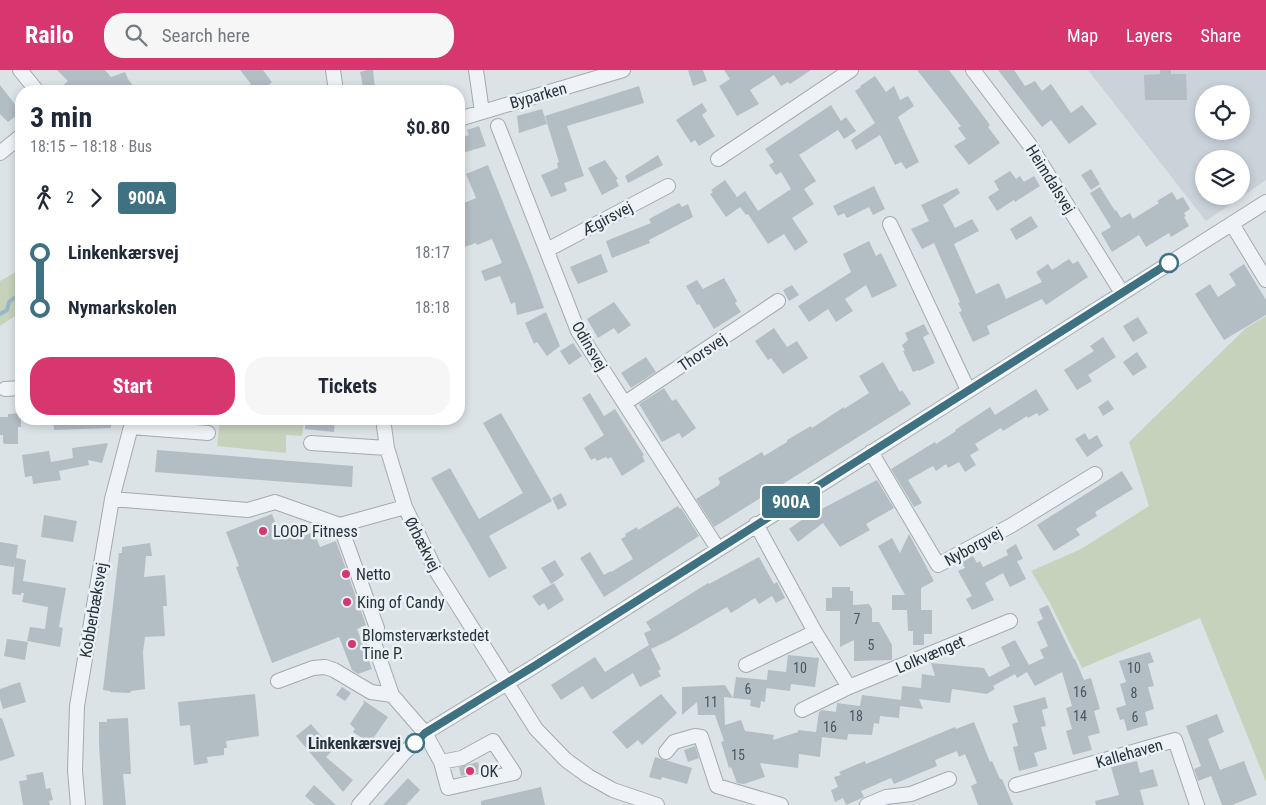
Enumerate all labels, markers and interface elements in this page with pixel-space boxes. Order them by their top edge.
search box [104,13,454,58]
text: Railo [25,21,74,49]
icon: search [122,21,150,49]
text: Search here [162,24,250,47]
text: Map [1067,25,1098,46]
text: Layers [1126,25,1173,46]
text: Share [1201,25,1241,46]
street label: Byparken [508,78,569,113]
map controls [1195,85,1250,205]
button: locate [1195,85,1250,140]
text: 3 min [30,101,92,134]
text: $0.80 [406,116,450,139]
text: 18:15 – 18:18 · Bus [30,137,152,156]
street label: Heimdalsvej [1022,141,1079,217]
button: layers [1195,150,1250,205]
icon: walk [30,184,58,212]
icon: forward [82,184,110,212]
text: 900A [128,187,166,208]
text: 2 [66,188,74,207]
street label: Ægirsvej [578,197,636,240]
text: Linkenkærsvej [68,241,179,264]
text: 18:17 [415,243,450,262]
unlabelled marker [1159,253,1179,273]
text: Nymarkskolen [68,296,177,319]
text: 18:18 [415,298,450,317]
street label: Odinsvej [568,318,611,374]
street label: Thorsvej [675,329,730,375]
button: Start [30,357,235,415]
button: Tickets [245,357,450,415]
line badge: 900A [756,486,826,518]
text: 900A [772,491,810,512]
street label: Ørbækvej [401,514,444,575]
place label: LOOP Fitness [273,522,358,541]
street label: Nyborgvej [941,523,1005,570]
marker: LOOP Fitness [257,525,269,537]
street label: Kobberbæksvej [76,561,111,659]
place label: Netto [356,565,391,584]
marker: Netto [340,568,352,580]
place label: King of Candy [357,593,445,612]
marker: King of Candy [341,596,353,608]
house number: 7 [854,611,861,627]
place label: Blomsterværkstedet Tine P. [362,626,490,663]
street label: Lolkvænget [893,631,968,677]
house number: 5 [868,637,875,653]
marker: Blomsterværkstedet Tine P. [346,638,358,650]
house number: 10 [793,660,807,676]
house number: 10 [1127,660,1141,676]
house number: 6 [745,681,752,697]
house number: 16 [1073,684,1087,700]
house number: 8 [1131,685,1138,701]
house number: 11 [704,694,718,710]
house number: 18 [849,708,863,724]
house number: 14 [1073,708,1087,724]
house number: 6 [1132,709,1139,725]
house number: 16 [823,719,837,735]
marker: Linkenkærsvej [405,733,425,753]
place label: Linkenkærsvej [308,734,401,753]
street label: Kallehaven [1094,735,1165,772]
house number: 15 [731,747,745,763]
place label: OK [480,762,499,781]
marker: OK [464,765,476,777]

